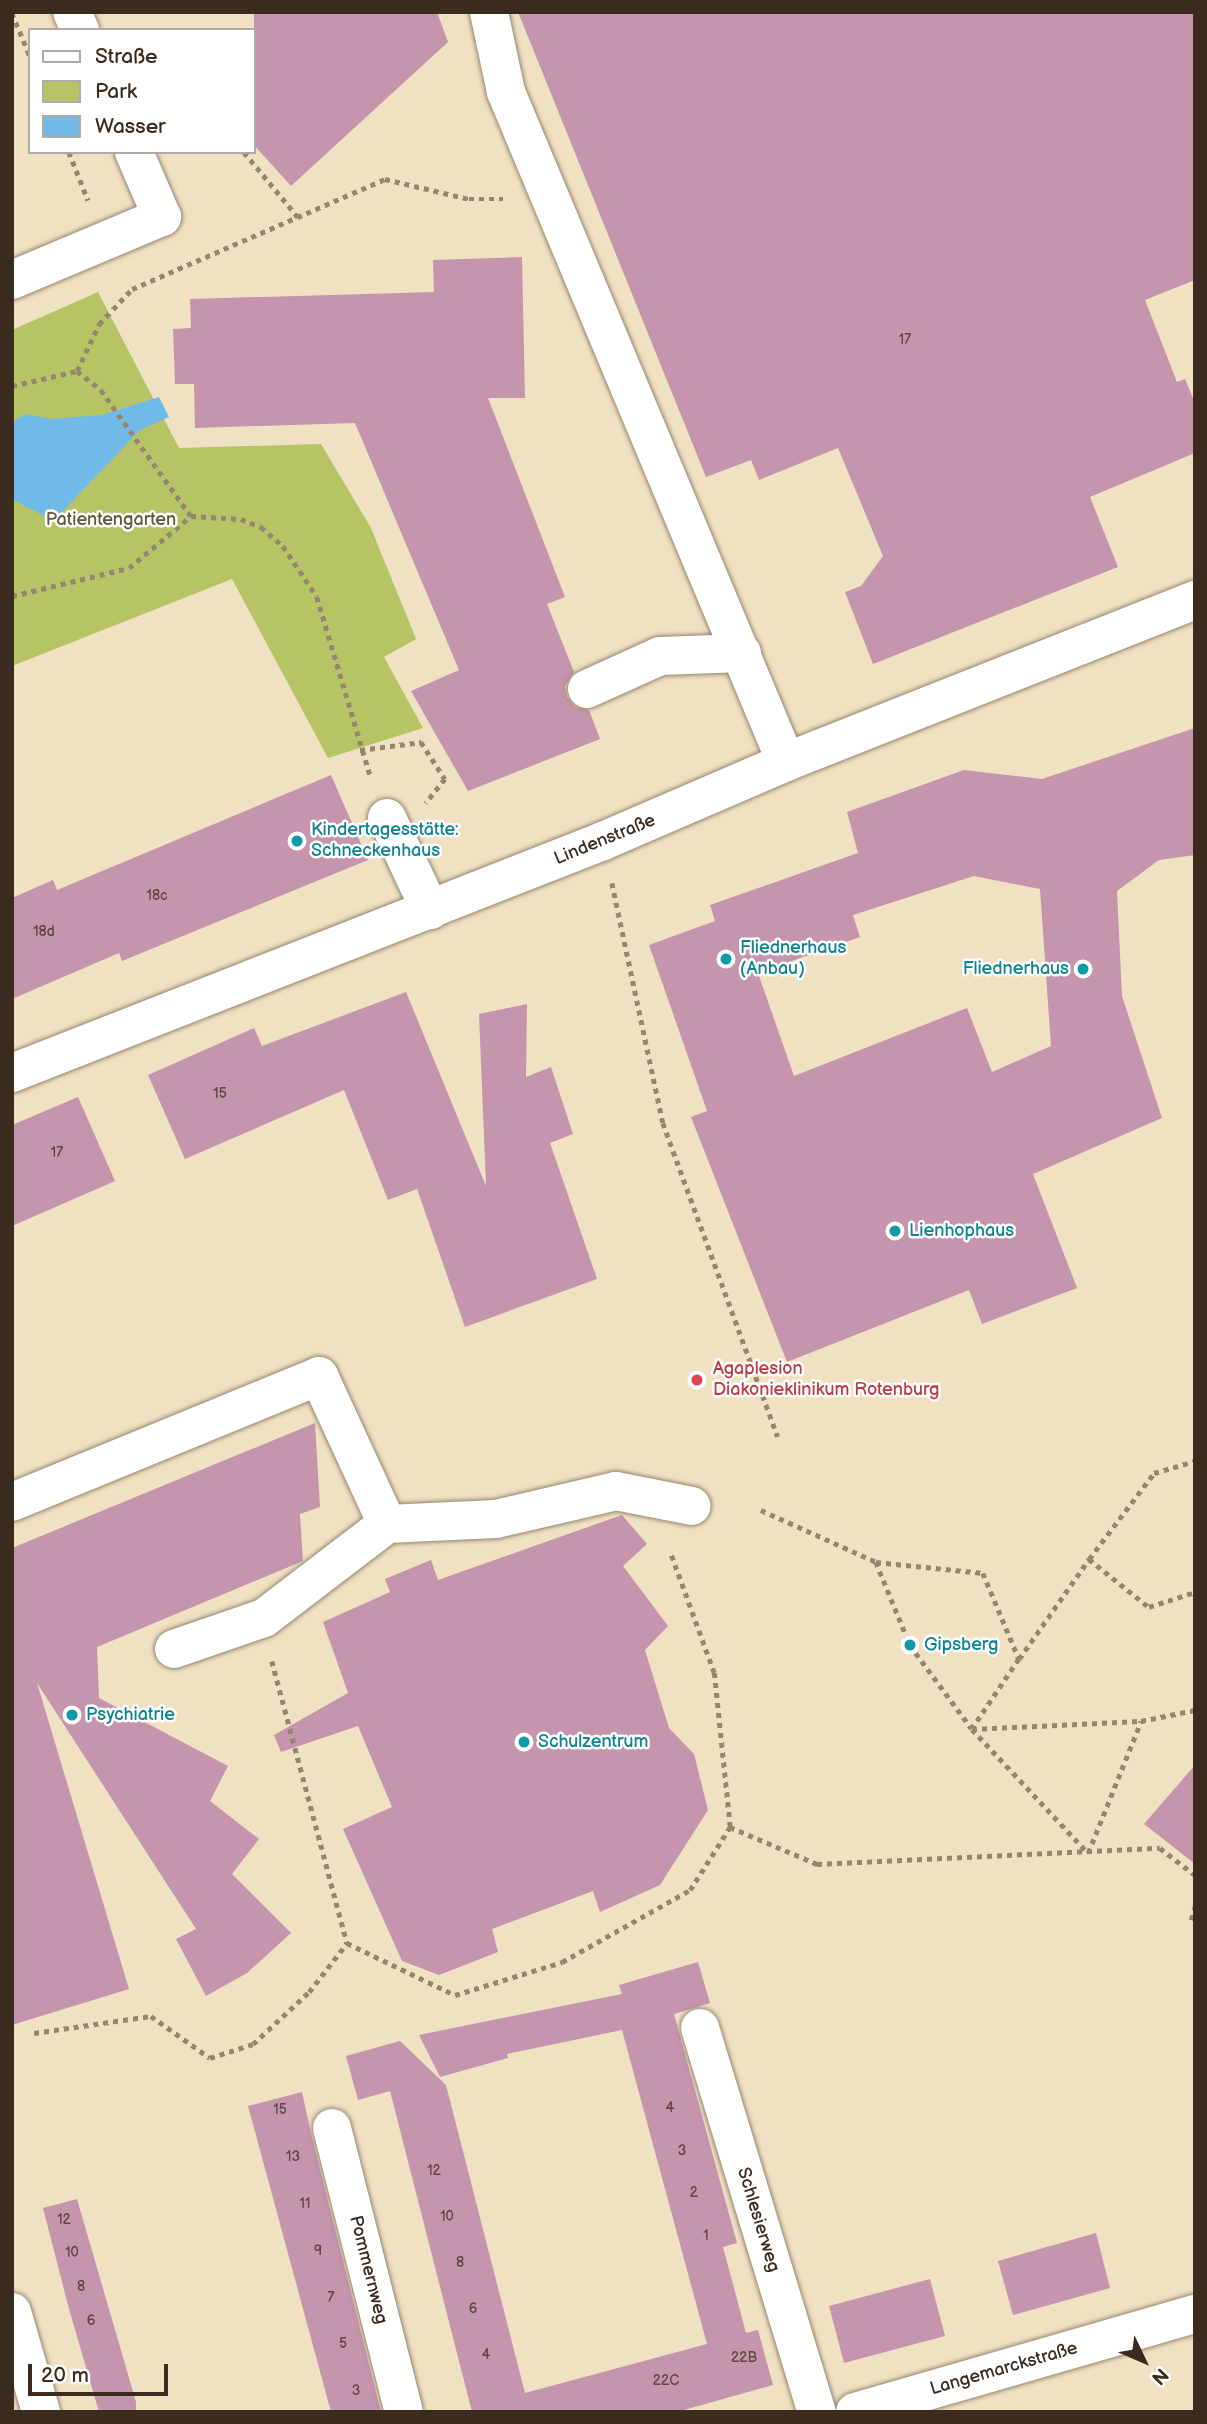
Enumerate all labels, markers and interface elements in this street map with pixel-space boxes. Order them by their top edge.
legend [28,28,256,154]
text: Straße [95,44,157,69]
text: Park [95,79,137,104]
text: Wasser [95,114,166,139]
house number: 17 [899,332,911,348]
park label: Patientengarten [46,509,176,531]
street label: Lindenstraße [551,810,659,870]
place label: Kindertagesstätte: Schneckenhaus [311,820,459,862]
marker: Kindertagesstätte: Schneckenhaus [289,833,305,849]
house number: 18c [146,888,168,904]
house number: 18d [33,924,55,940]
place label: Fliednerhaus (Anbau) [740,938,846,981]
marker: Fliednerhaus (Anbau) [718,951,734,967]
place label: Fliednerhaus [963,958,1069,980]
marker: Fliednerhaus [1075,961,1091,977]
house number: 15 [213,1086,227,1102]
house number: 17 [51,1145,63,1161]
place label: Lienhophaus [909,1220,1014,1242]
marker: Lienhophaus [887,1223,903,1239]
place label: Agaplesion Diakonieklinikum Rotenburg [713,1359,939,1402]
marker: Agaplesion Diakonieklinikum Rotenburg [687,1370,707,1390]
place label: Gipsberg [924,1634,998,1656]
marker: Gipsberg [902,1637,918,1653]
place label: Psychiatrie [86,1704,175,1726]
marker: Psychiatrie [64,1707,80,1723]
place label: Schulzentrum [538,1731,648,1753]
marker: Schulzentrum [516,1734,532,1750]
house number: 4 [666,2100,674,2116]
house number: 15 [273,2102,287,2118]
house number: 3 [678,2143,686,2159]
house number: 13 [286,2149,300,2165]
house number: 12 [427,2163,441,2179]
street label: Schlesierweg [732,2165,784,2275]
house number: 2 [690,2185,698,2201]
house number: 11 [300,2196,310,2212]
house number: 10 [440,2209,454,2225]
house number: 12 [57,2212,71,2228]
street label: Pommernweg [344,2214,392,2326]
house number: 1 [703,2228,709,2244]
house number: 9 [314,2243,322,2259]
house number: 10 [65,2245,79,2261]
house number: 8 [456,2255,464,2271]
house number: 8 [77,2279,85,2295]
house number: 7 [328,2290,334,2306]
house number: 6 [469,2301,477,2317]
house number: 6 [87,2313,95,2329]
north arrow [1109,2326,1179,2396]
house number: 5 [339,2336,347,2352]
street label: Langemarckstraße [928,2338,1080,2400]
house number: 4 [482,2347,490,2363]
scale bar [32,2350,172,2394]
house number: 22B [731,2350,757,2366]
text: 20 m [41,2363,89,2388]
text: N [1146,2363,1173,2389]
house number: 22C [653,2373,679,2389]
house number: 3 [352,2383,360,2399]

